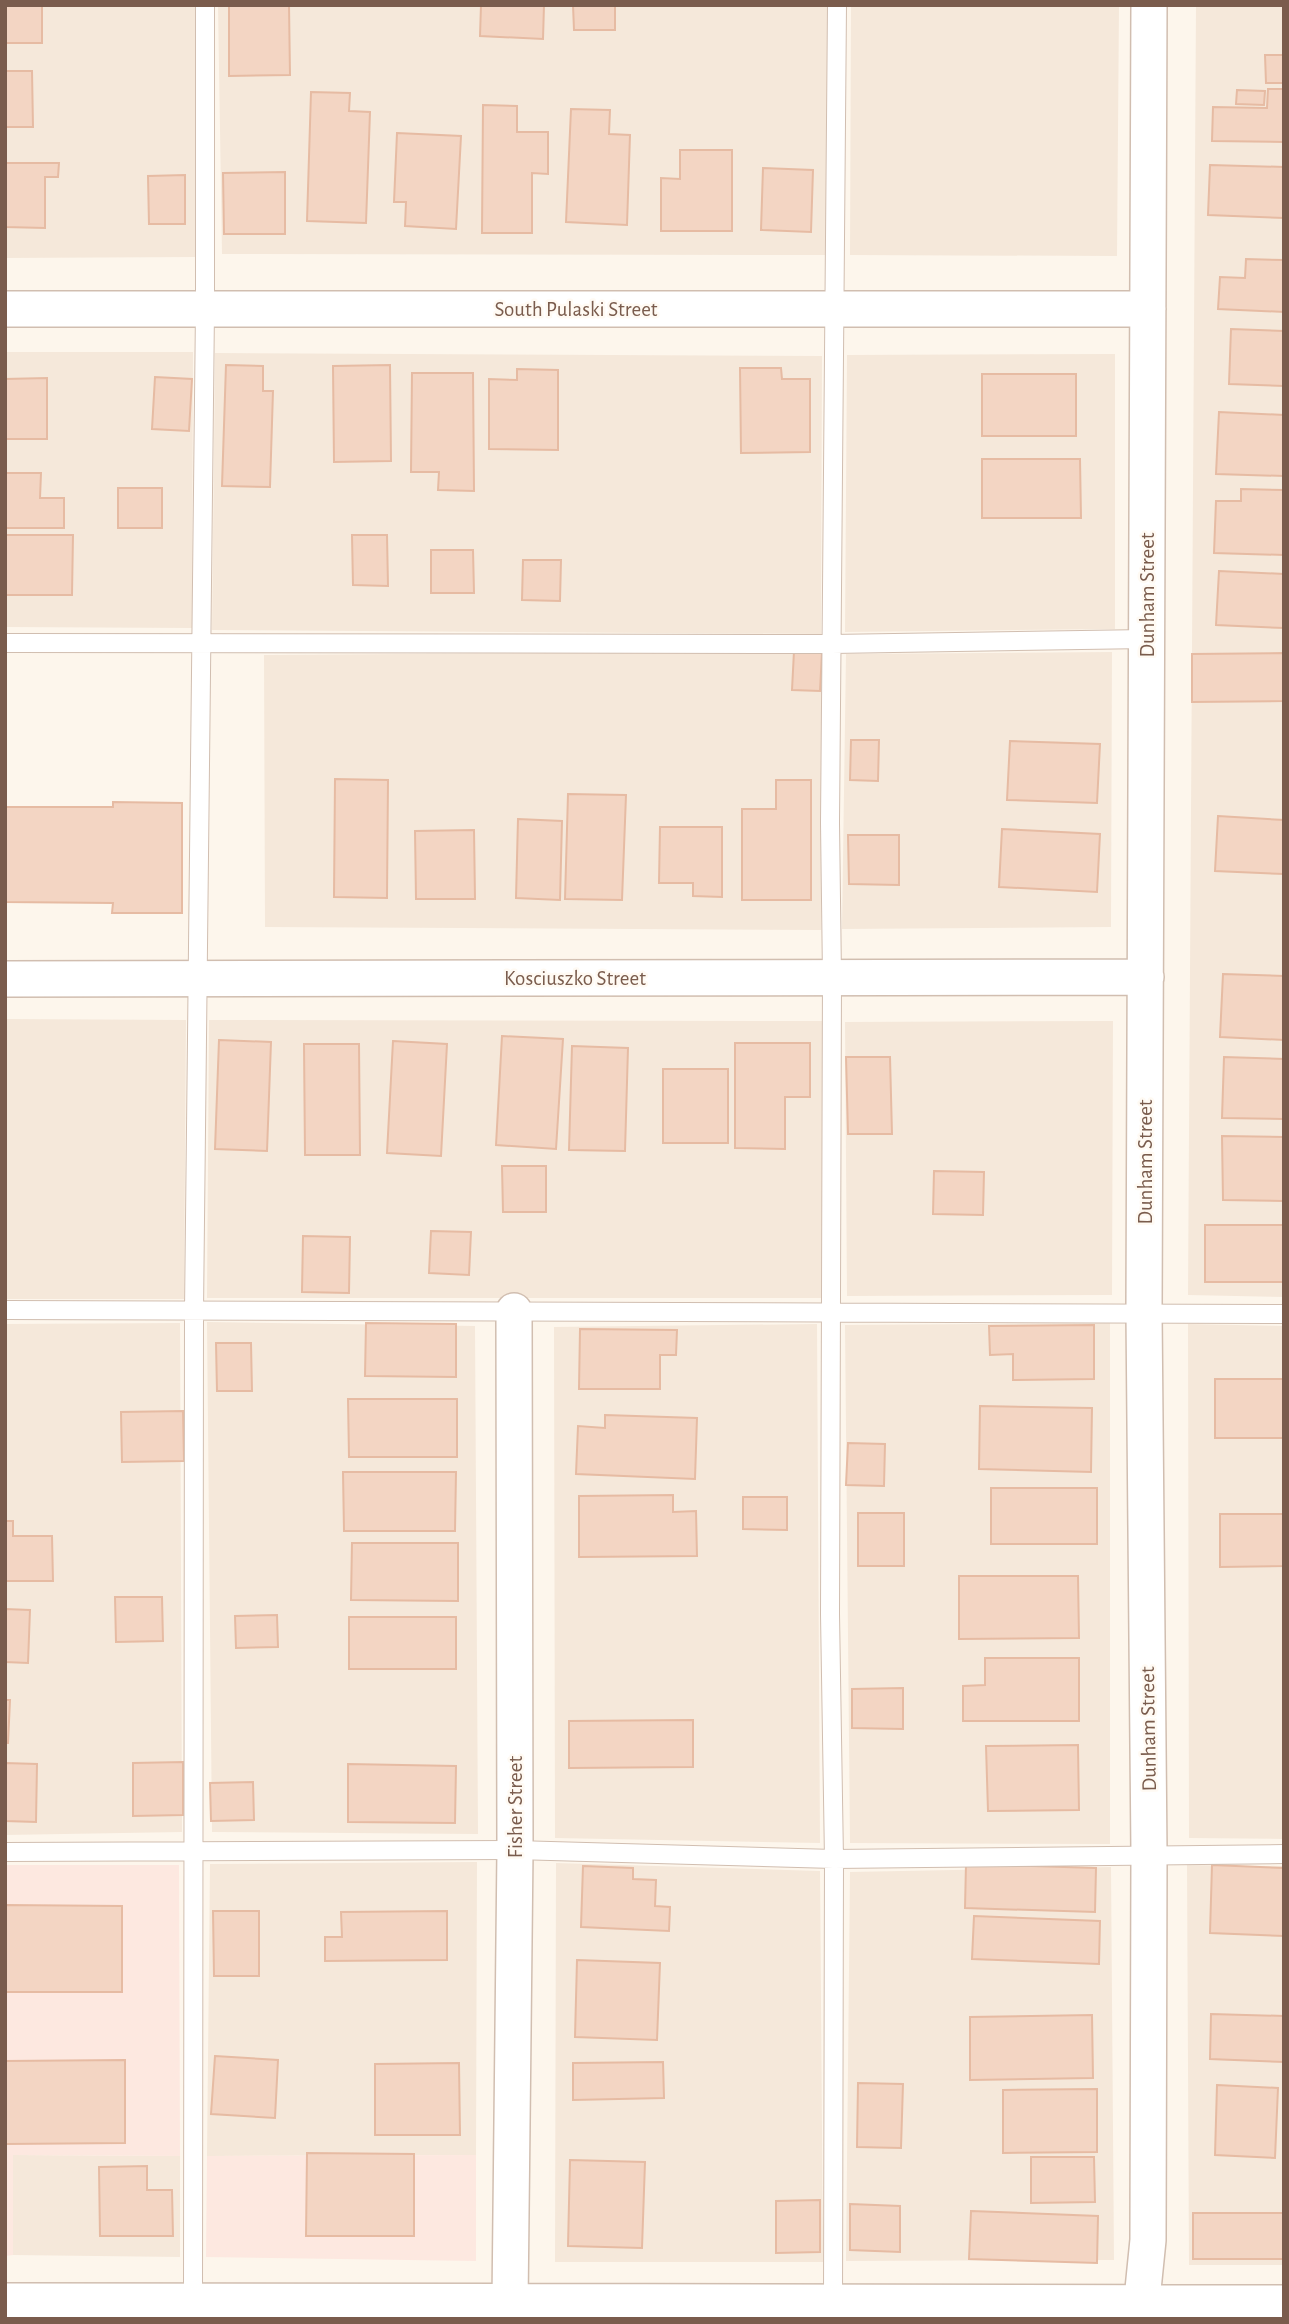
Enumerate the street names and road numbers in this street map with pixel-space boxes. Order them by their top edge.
street label: South Pulaski Street [494,299,658,320]
street label: Dunham Street [1137,532,1158,658]
street label: Kosciuszko Street [504,968,646,989]
street label: Dunham Street [1135,1099,1156,1225]
street label: Dunham Street [1137,1666,1160,1792]
street label: Fisher Street [505,1756,526,1858]

